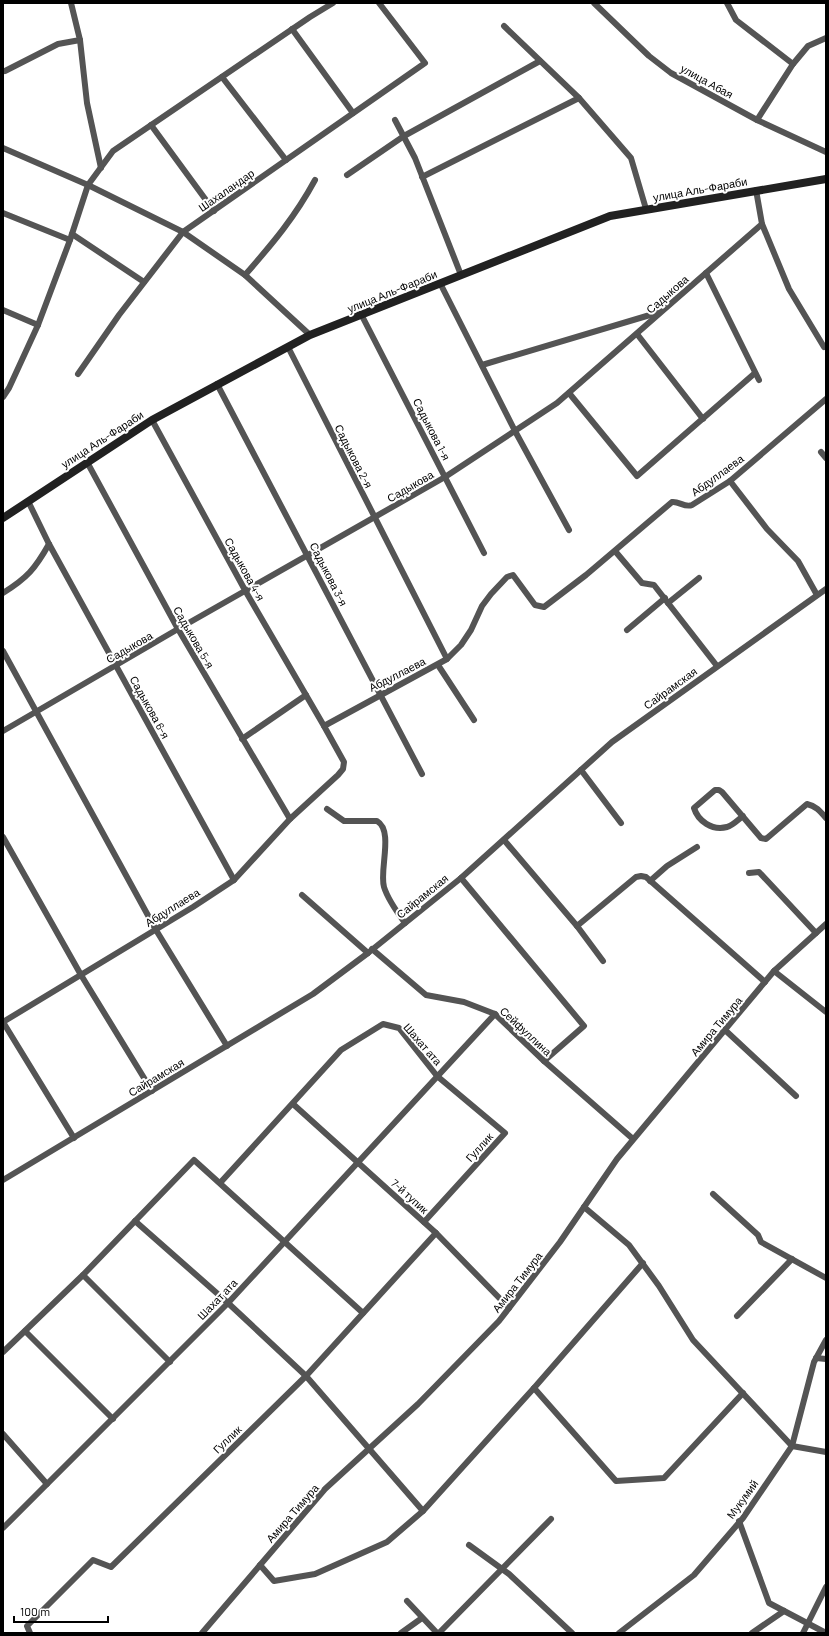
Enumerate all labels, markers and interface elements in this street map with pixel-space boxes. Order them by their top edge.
street label: улица Абая [679,61,736,101]
street label: Шахаландар [196,166,256,214]
street label: улица Аль-Фараби [652,174,748,204]
street label: улица Аль-Фараби [345,267,439,315]
street label: Садыкова [643,272,691,316]
street label: Садыкова 1-я [411,396,453,462]
street label: улица Аль-Фараби [58,408,146,470]
street label: Садыкова 2-я [332,422,376,490]
street label: Абдуллаева [688,451,747,498]
street label: Садыкова [384,467,436,504]
street label: Садыкова 4-я [222,535,268,603]
street label: Садыкова 3-я [307,540,351,608]
street label: Садыкова 5-я [171,604,217,670]
street label: Садыкова [103,628,155,665]
street label: Абдуллаева [367,654,428,694]
street label: Сайрамская [641,664,699,712]
street label: Садыкова 6-я [127,673,173,741]
street label: Сайрамская [394,871,451,921]
street label: Абдуллаева [142,885,202,929]
street label: Амира Тимура [688,993,745,1058]
street label: Сейфуллина [498,1004,555,1059]
street label: Шахат ата [401,1020,445,1068]
street label: Сайрамская [126,1055,186,1099]
street label: Гуллик [463,1130,495,1164]
street label: 7-й тупик [389,1176,431,1216]
street label: Амира Тимура [489,1248,545,1315]
street label: Шахат ата [194,1275,240,1322]
street label: Гуллик [210,1422,244,1456]
street label: Мукумий [724,1477,760,1521]
street label: Амира Тимура [263,1480,321,1545]
scale bar [14,1598,108,1624]
text: 100 m [20,1604,50,1618]

